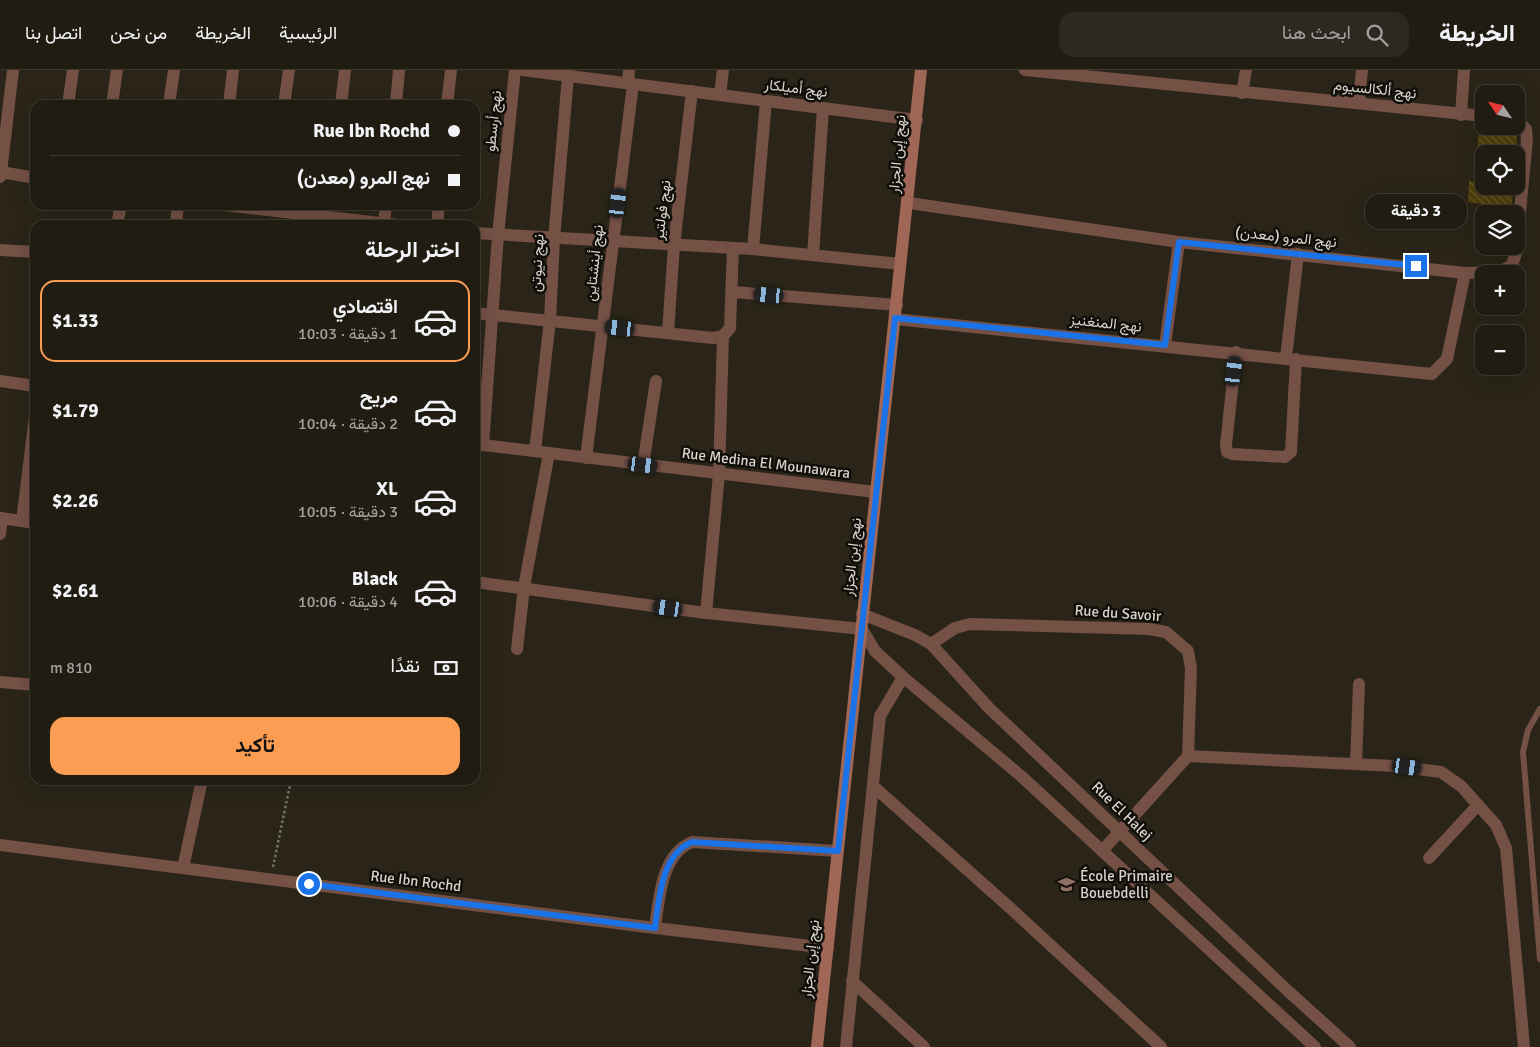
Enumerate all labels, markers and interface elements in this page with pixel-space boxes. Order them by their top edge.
search box [1059,12,1409,57]
text: الخريطة [1439,18,1515,48]
text: ابحث هنا [1282,21,1351,45]
icon: search [1363,21,1391,49]
text: اتصل بنا [25,22,82,44]
text: من نحن [110,22,167,44]
text: الخريطة [195,22,251,44]
text: الرئيسية [279,22,337,44]
street label: نهج أميلكار [762,75,829,103]
street label: نهج ألكالسيوم [1332,76,1418,104]
north arrow [1475,85,1525,135]
map controls [1475,85,1525,375]
street label: نهج أرسطو [481,90,507,153]
street label: نهج إبن الجزار [885,114,911,195]
text: Rue Ibn Rochd [313,119,430,143]
button: locate [1475,145,1525,195]
text: نهج المرو (معدن) [297,166,430,190]
street label: نهج فولتير [649,179,677,242]
car [608,187,627,219]
callout: 3 دقيقة [1365,194,1467,228]
text: 3 دقيقة [1391,201,1441,221]
button: layers [1475,205,1525,255]
street label: نهج المرو (معدن) [1234,223,1338,253]
street label: نهج أينشتاين [581,224,609,302]
street label: نهج نيوتن [526,234,550,293]
text: اختر الرحلة [365,236,460,263]
route end [1405,255,1427,277]
button: + [1475,265,1525,315]
car [753,286,784,304]
text: اقتصادي [333,295,398,319]
icon: car [413,299,458,344]
text: $1.33 [52,309,98,333]
street label: نهج المنغنيز [1068,310,1143,338]
car [604,319,635,337]
text: 1 دقيقة · 10:03 [298,324,398,344]
button: − [1475,325,1525,375]
car [1224,355,1243,387]
text: مريح [360,385,398,409]
icon: car [413,389,458,434]
text: $1.79 [52,399,98,423]
text: 2 دقيقة · 10:04 [298,414,398,434]
street label: Rue Medina El Mounawara [681,444,851,482]
car [627,456,658,474]
text: XL [376,477,398,501]
icon: car [413,479,458,524]
text: $2.26 [52,489,98,513]
text: 3 دقيقة · 10:05 [298,502,398,522]
street label: نهج إبن الجزار [839,517,867,598]
text: Black [352,567,398,591]
icon: car [413,569,458,614]
text: $2.61 [52,579,98,603]
text: 4 دقيقة · 10:06 [298,592,398,612]
car [652,598,683,618]
street label: Rue du Savoir [1074,601,1162,625]
text: نقدًا [391,654,420,678]
icon: cash [432,654,460,682]
text: 810 m [50,658,92,678]
button: تأكيد [50,717,460,775]
car [1391,757,1422,777]
street label: Rue El Halej [1088,778,1156,844]
place label: École Primaire Bouebdelli [1080,866,1173,902]
street label: Rue Ibn Rochd [370,867,462,895]
route start [298,873,320,895]
school or university icon: École Primaire Bouebdelli [1056,875,1076,895]
street label: نهج إبن الجزار [797,919,825,1000]

